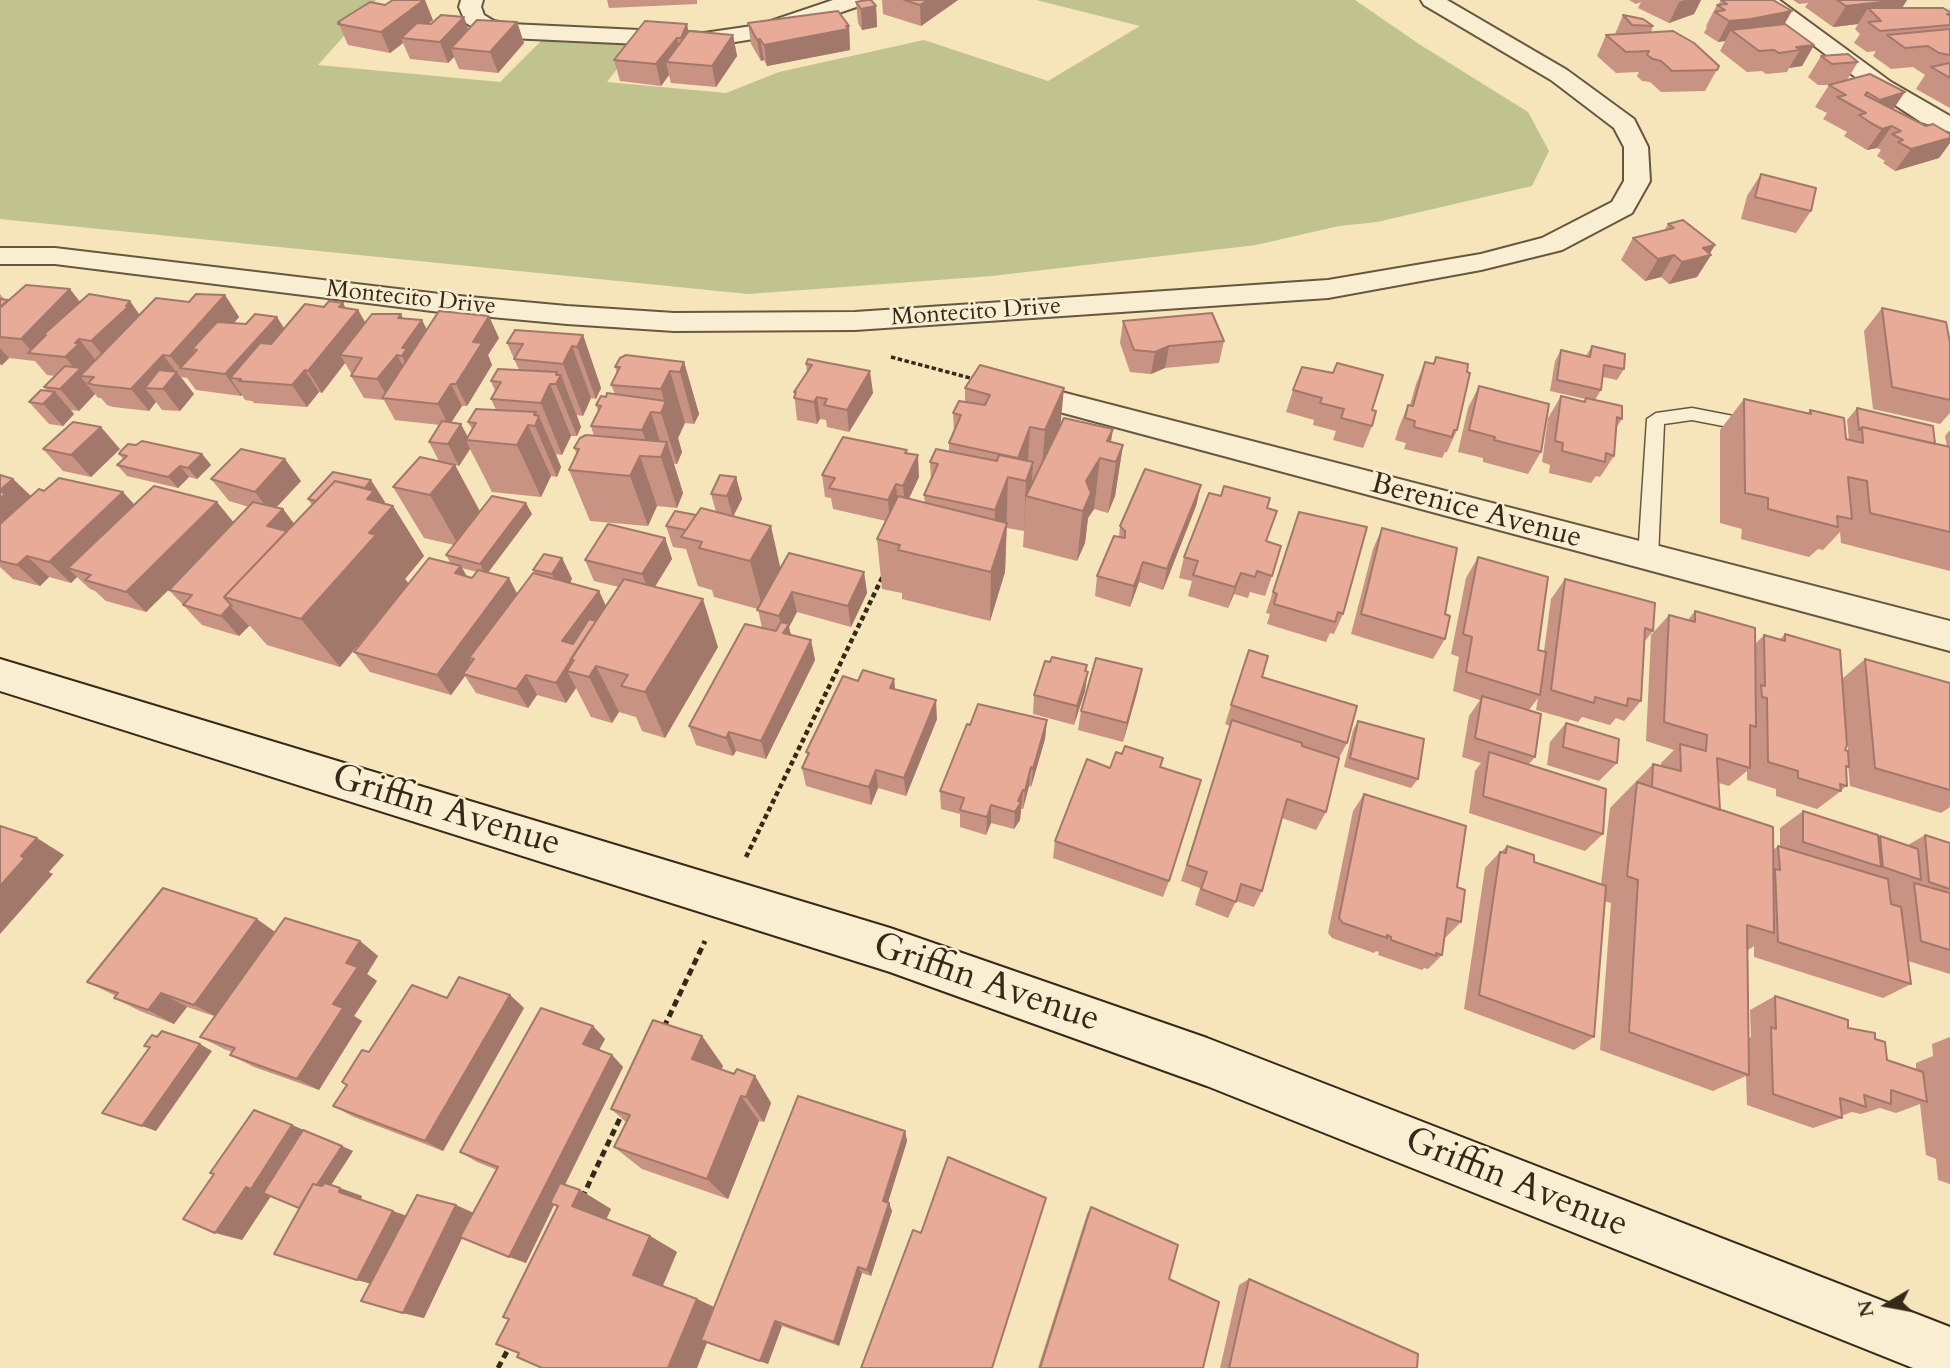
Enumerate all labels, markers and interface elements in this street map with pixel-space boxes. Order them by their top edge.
street label: Montecito Drive [325,276,497,322]
street label: Montecito Drive [890,293,1062,333]
street label: Berenice Avenue [1367,467,1585,557]
street label: Griffin Avenue [327,756,565,868]
street label: Griffin Avenue [867,925,1105,1043]
street label: Griffin Avenue [1398,1119,1634,1249]
north arrow [1852,1270,1922,1340]
text: N [1852,1298,1881,1319]

